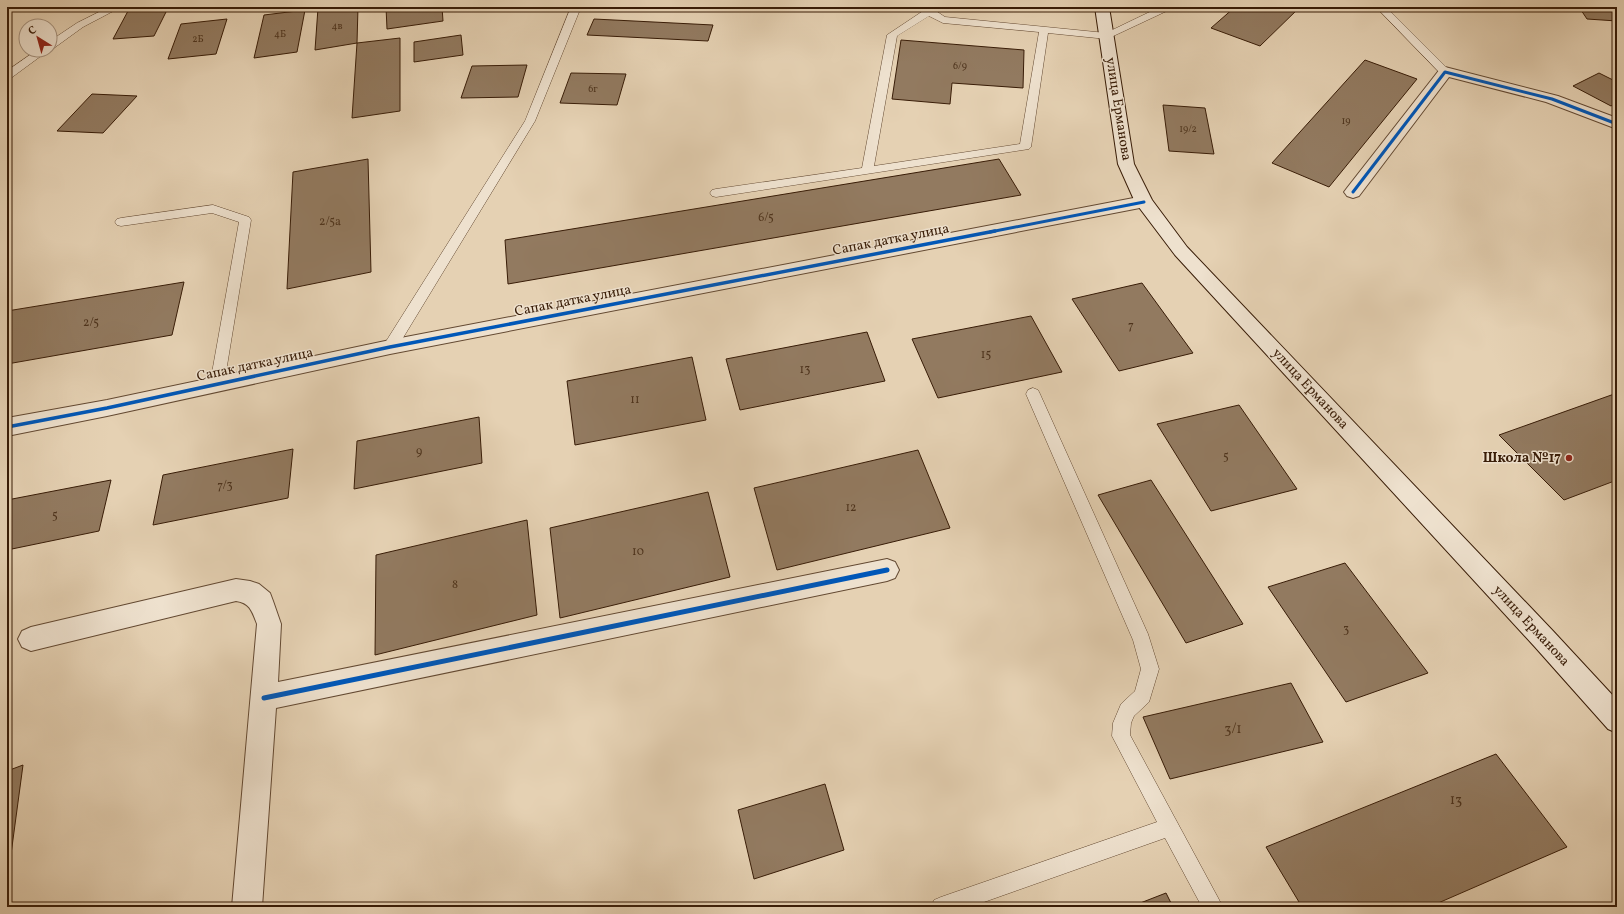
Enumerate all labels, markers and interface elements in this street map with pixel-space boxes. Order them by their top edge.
north arrow [18,18,58,58]
house number: 4в [331,19,343,33]
text: С [26,23,40,39]
house number: 4Б [274,27,286,41]
house number: 2Б [192,32,204,46]
street label: улица Ерманова [1100,56,1136,162]
house number: 6/9 [953,59,967,73]
house number: 6г [588,82,598,96]
house number: 19 [1341,114,1351,128]
house number: 19/2 [1179,122,1197,136]
house number: 6/5 [758,210,774,226]
house number: 2/5а [319,214,341,230]
street label: Сапак датка улица [831,219,951,261]
street label: Сапак датка улица [513,280,633,322]
house number: 2/5 [83,315,99,331]
house number: 7 [1128,318,1134,334]
street label: Сапак датка улица [195,343,315,387]
street label: улица Ерманова [1267,344,1353,434]
house number: 15 [981,347,991,363]
house number: 13 [800,362,810,378]
house number: 11 [630,392,640,408]
house number: 9 [416,444,422,460]
house number: 5 [1223,449,1229,465]
place label: Школа №17 [1483,449,1561,468]
marker: Школа №17 [1564,453,1574,463]
house number: 7/3 [217,478,233,494]
house number: 12 [845,500,857,516]
house number: 5 [52,508,58,524]
house number: 10 [632,544,644,560]
house number: 8 [452,577,458,593]
street label: улица Ерманова [1488,581,1574,671]
house number: 3 [1343,622,1349,638]
house number: 3/1 [1224,720,1242,739]
house number: 13 [1450,791,1462,810]

